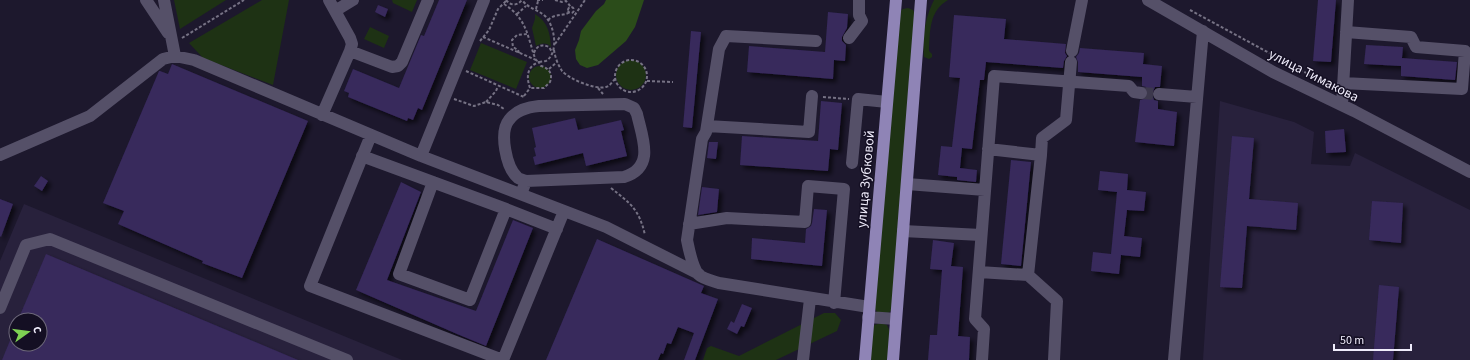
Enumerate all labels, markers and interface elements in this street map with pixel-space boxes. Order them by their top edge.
street label: улица Тимакова [1265,45,1362,107]
street label: улица Зубковой [852,129,880,229]
north arrow [8,312,48,352]
text: С [29,325,45,335]
scale bar [1334,326,1411,352]
text: 50 m [1340,332,1364,349]

